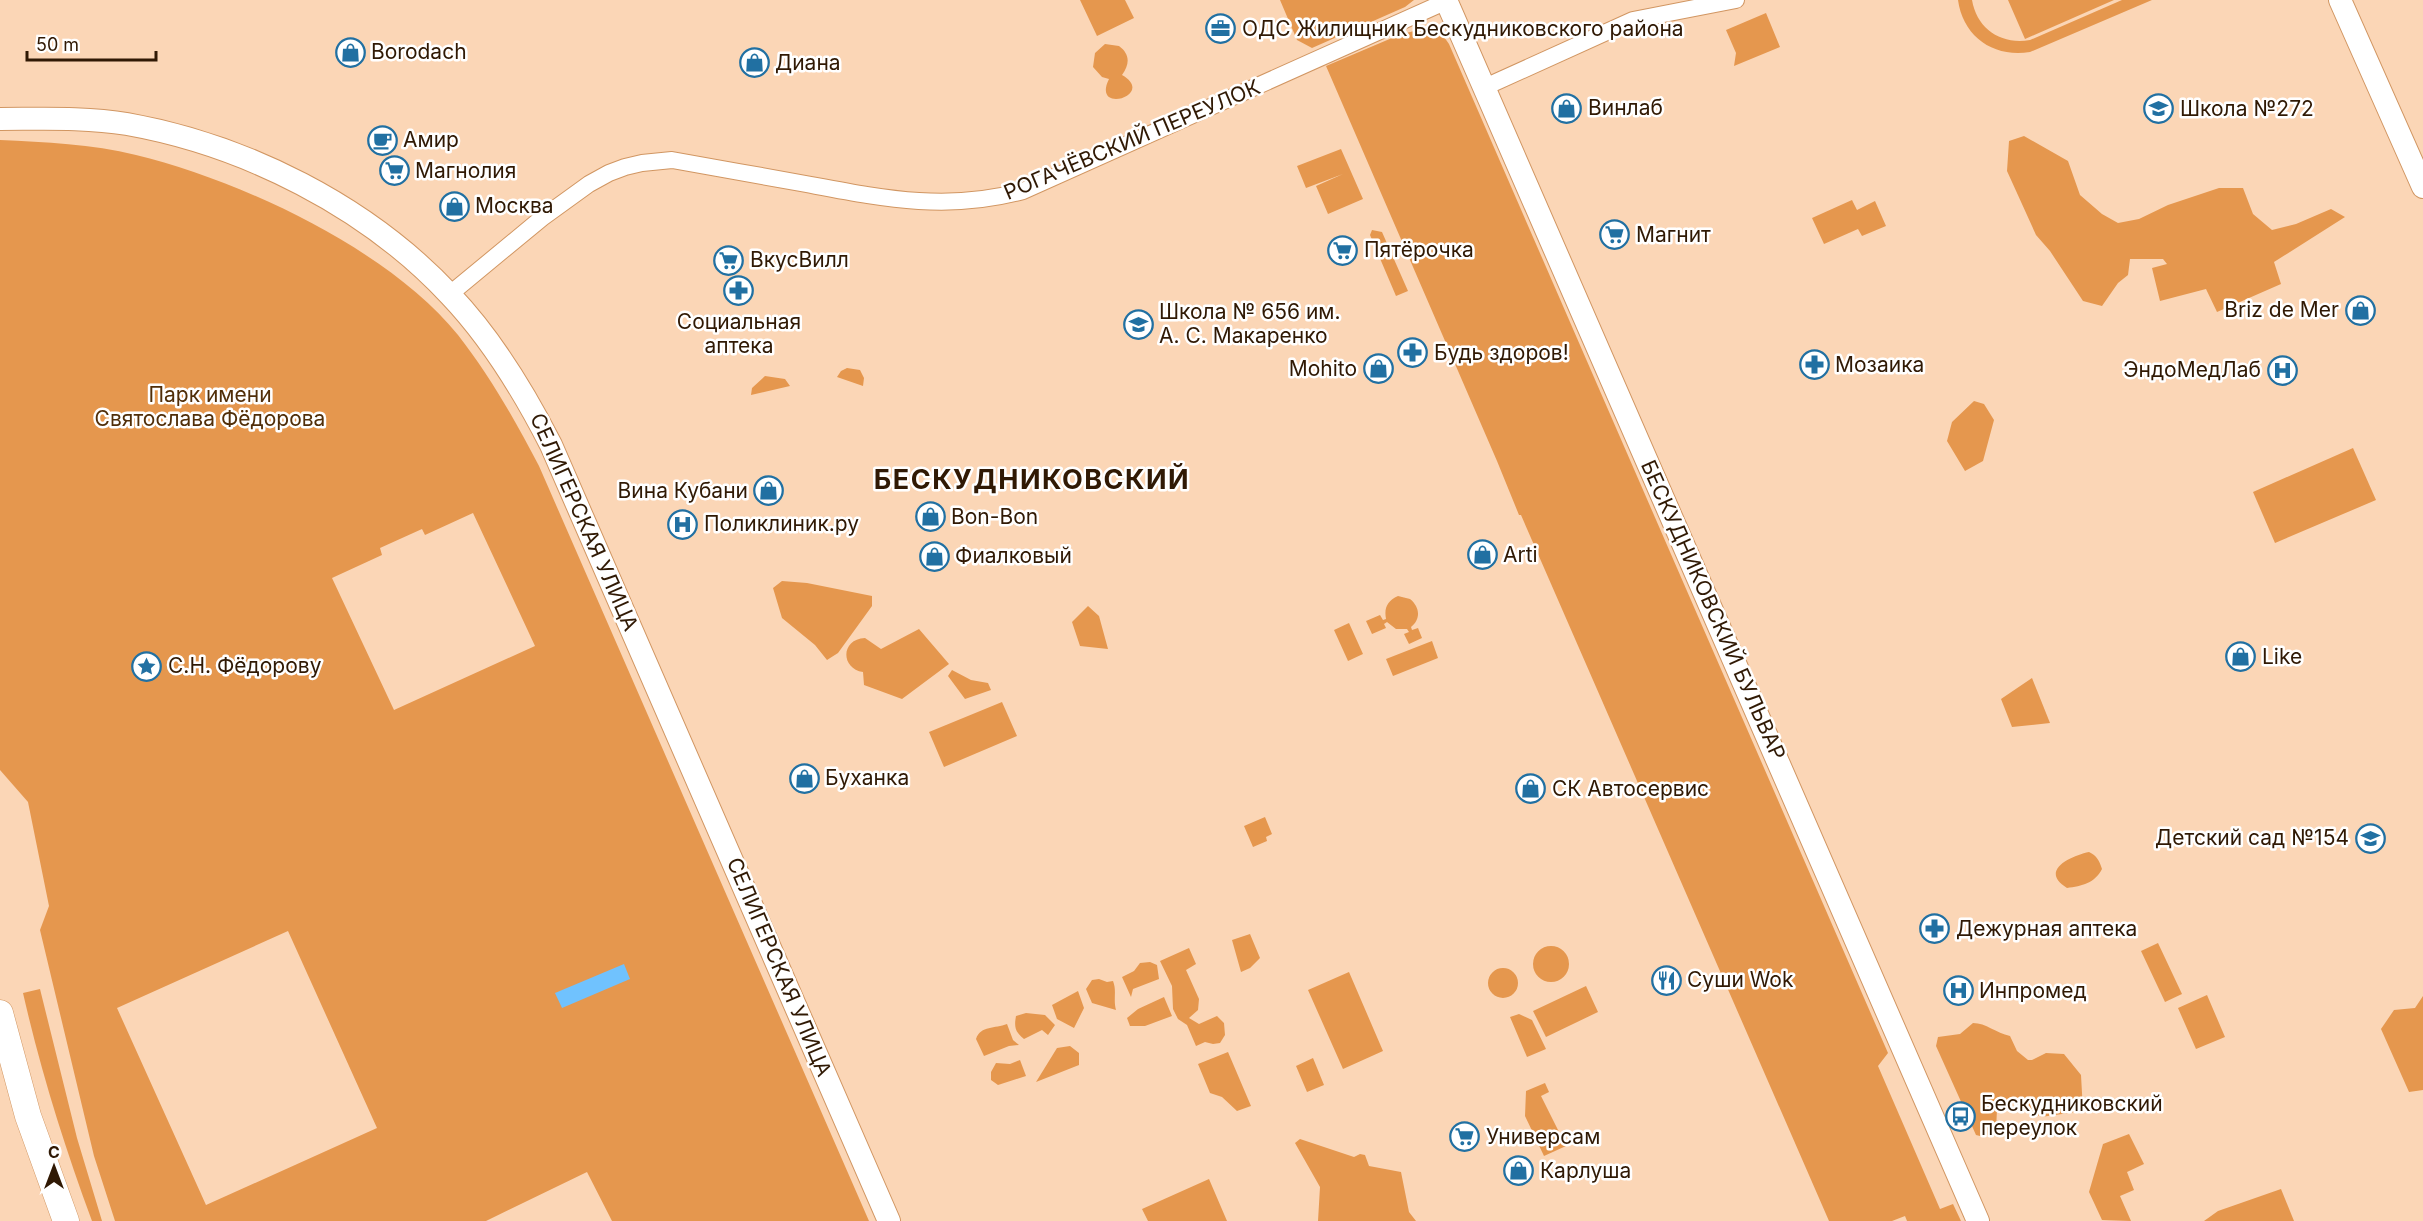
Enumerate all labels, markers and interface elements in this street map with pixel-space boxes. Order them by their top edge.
office icon: ОДС Жилищник Бескудниковского района [1205,13,1237,45]
place label: ОДС Жилищник Бескудниковского района [1242,16,1684,41]
scale bar [27,24,156,62]
text: 50 m [36,34,79,55]
shop icon: Borodach [334,36,366,68]
place label: Borodach [371,39,467,64]
shop icon: Диана [738,47,770,79]
place label: Диана [775,50,841,75]
street label: РОГАЧЁВСКИЙ ПЕРЕУЛОК [1000,73,1264,205]
shop icon: Винлаб [1551,92,1583,124]
school or university icon: Школа №272 [2143,93,2175,125]
place label: Винлаб [1588,95,1663,120]
place label: Школа №272 [2180,96,2314,121]
cafe icon: Амир [366,124,398,156]
place label: Амир [403,127,459,152]
supermarket icon: Магнолия [378,155,410,187]
place label: Магнолия [415,158,516,183]
shop icon: Москва [438,190,470,222]
place label: Москва [475,193,554,218]
supermarket icon: Магнит [1599,219,1631,251]
place label: Магнит [1636,222,1711,247]
supermarket icon: Пятёрочка [1327,234,1359,266]
place label: Пятёрочка [1364,237,1474,262]
supermarket icon: ВкусВилл [713,244,745,276]
place label: ВкусВилл [750,247,849,272]
pharmacy icon: Социальная аптека [723,275,755,307]
shop icon: Briz de Mer [2344,294,2376,326]
place label: Briz de Mer [2224,297,2339,322]
place label: Школа № 656 им. А. С. Макаренко [1159,299,1341,348]
school or university icon: Школа № 656 им. А. С. Макаренко [1122,308,1154,340]
place label: Социальная аптека [677,309,801,358]
pharmacy icon: Будь здоров! [1397,337,1429,369]
place label: Будь здоров! [1434,340,1569,365]
pharmacy icon: Мозаика [1798,349,1830,381]
place label: Мозаика [1835,352,1924,377]
shop icon: Mohito [1362,353,1394,385]
hospital icon: ЭндоМедЛаб [2266,354,2298,386]
place label: Mohito [1289,356,1357,381]
place label: ЭндоМедЛаб [2123,357,2261,382]
park label: Парк имени Святослава Фёдорова [95,382,325,431]
street label: СЕЛИГЕРСКАЯ УЛИЦА [525,409,644,634]
street label: БЕСКУДНИКОВСКИЙ БУЛЬВАР [1636,456,1792,764]
district label: БЕСКУДНИКОВСКИЙ [874,463,1190,496]
shop icon: Вина Кубани [753,475,785,507]
place label: Вина Кубани [618,478,748,503]
shop icon: Bon-Bon [914,501,946,533]
place label: Bon-Bon [951,504,1038,529]
hospital icon: Поликлиник.ру [667,508,699,540]
place label: Поликлиник.ру [704,511,859,536]
shop icon: Arti [1466,539,1498,571]
shop icon: Фиалковый [918,540,950,572]
place label: Arti [1503,542,1538,567]
place label: Фиалковый [955,543,1072,568]
shop icon: Like [2225,641,2257,673]
place label: Like [2262,644,2302,669]
place icon: С.Н. Фёдорову [131,650,163,682]
place label: С.Н. Фёдорову [168,653,322,678]
shop icon: Буханка [788,762,820,794]
place label: Буханка [825,765,909,790]
shop icon: СК Автосервис [1515,773,1547,805]
place label: СК Автосервис [1552,776,1709,801]
school or university icon: Детский сад №154 [2354,822,2386,854]
place label: Детский сад №154 [2155,825,2349,850]
street label: СЕЛИГЕРСКАЯ УЛИЦА [722,854,837,1080]
pharmacy icon: Дежурная аптека [1919,913,1951,945]
place label: Дежурная аптека [1956,916,2137,941]
restaurant icon: Суши Wok [1650,964,1682,996]
place label: Суши Wok [1687,967,1794,992]
hospital icon: Инпромед [1942,975,1974,1007]
place label: Инпромед [1979,978,2087,1003]
place label: Бескудниковский переулок [1981,1091,2163,1140]
bus stop icon: Бескудниковский переулок [1944,1100,1976,1132]
supermarket icon: Универсам [1449,1121,1481,1153]
place label: Универсам [1486,1124,1600,1149]
north arrow [24,1137,84,1197]
text: С [48,1142,60,1162]
shop icon: Карлуша [1503,1155,1535,1187]
place label: Карлуша [1540,1158,1631,1183]

